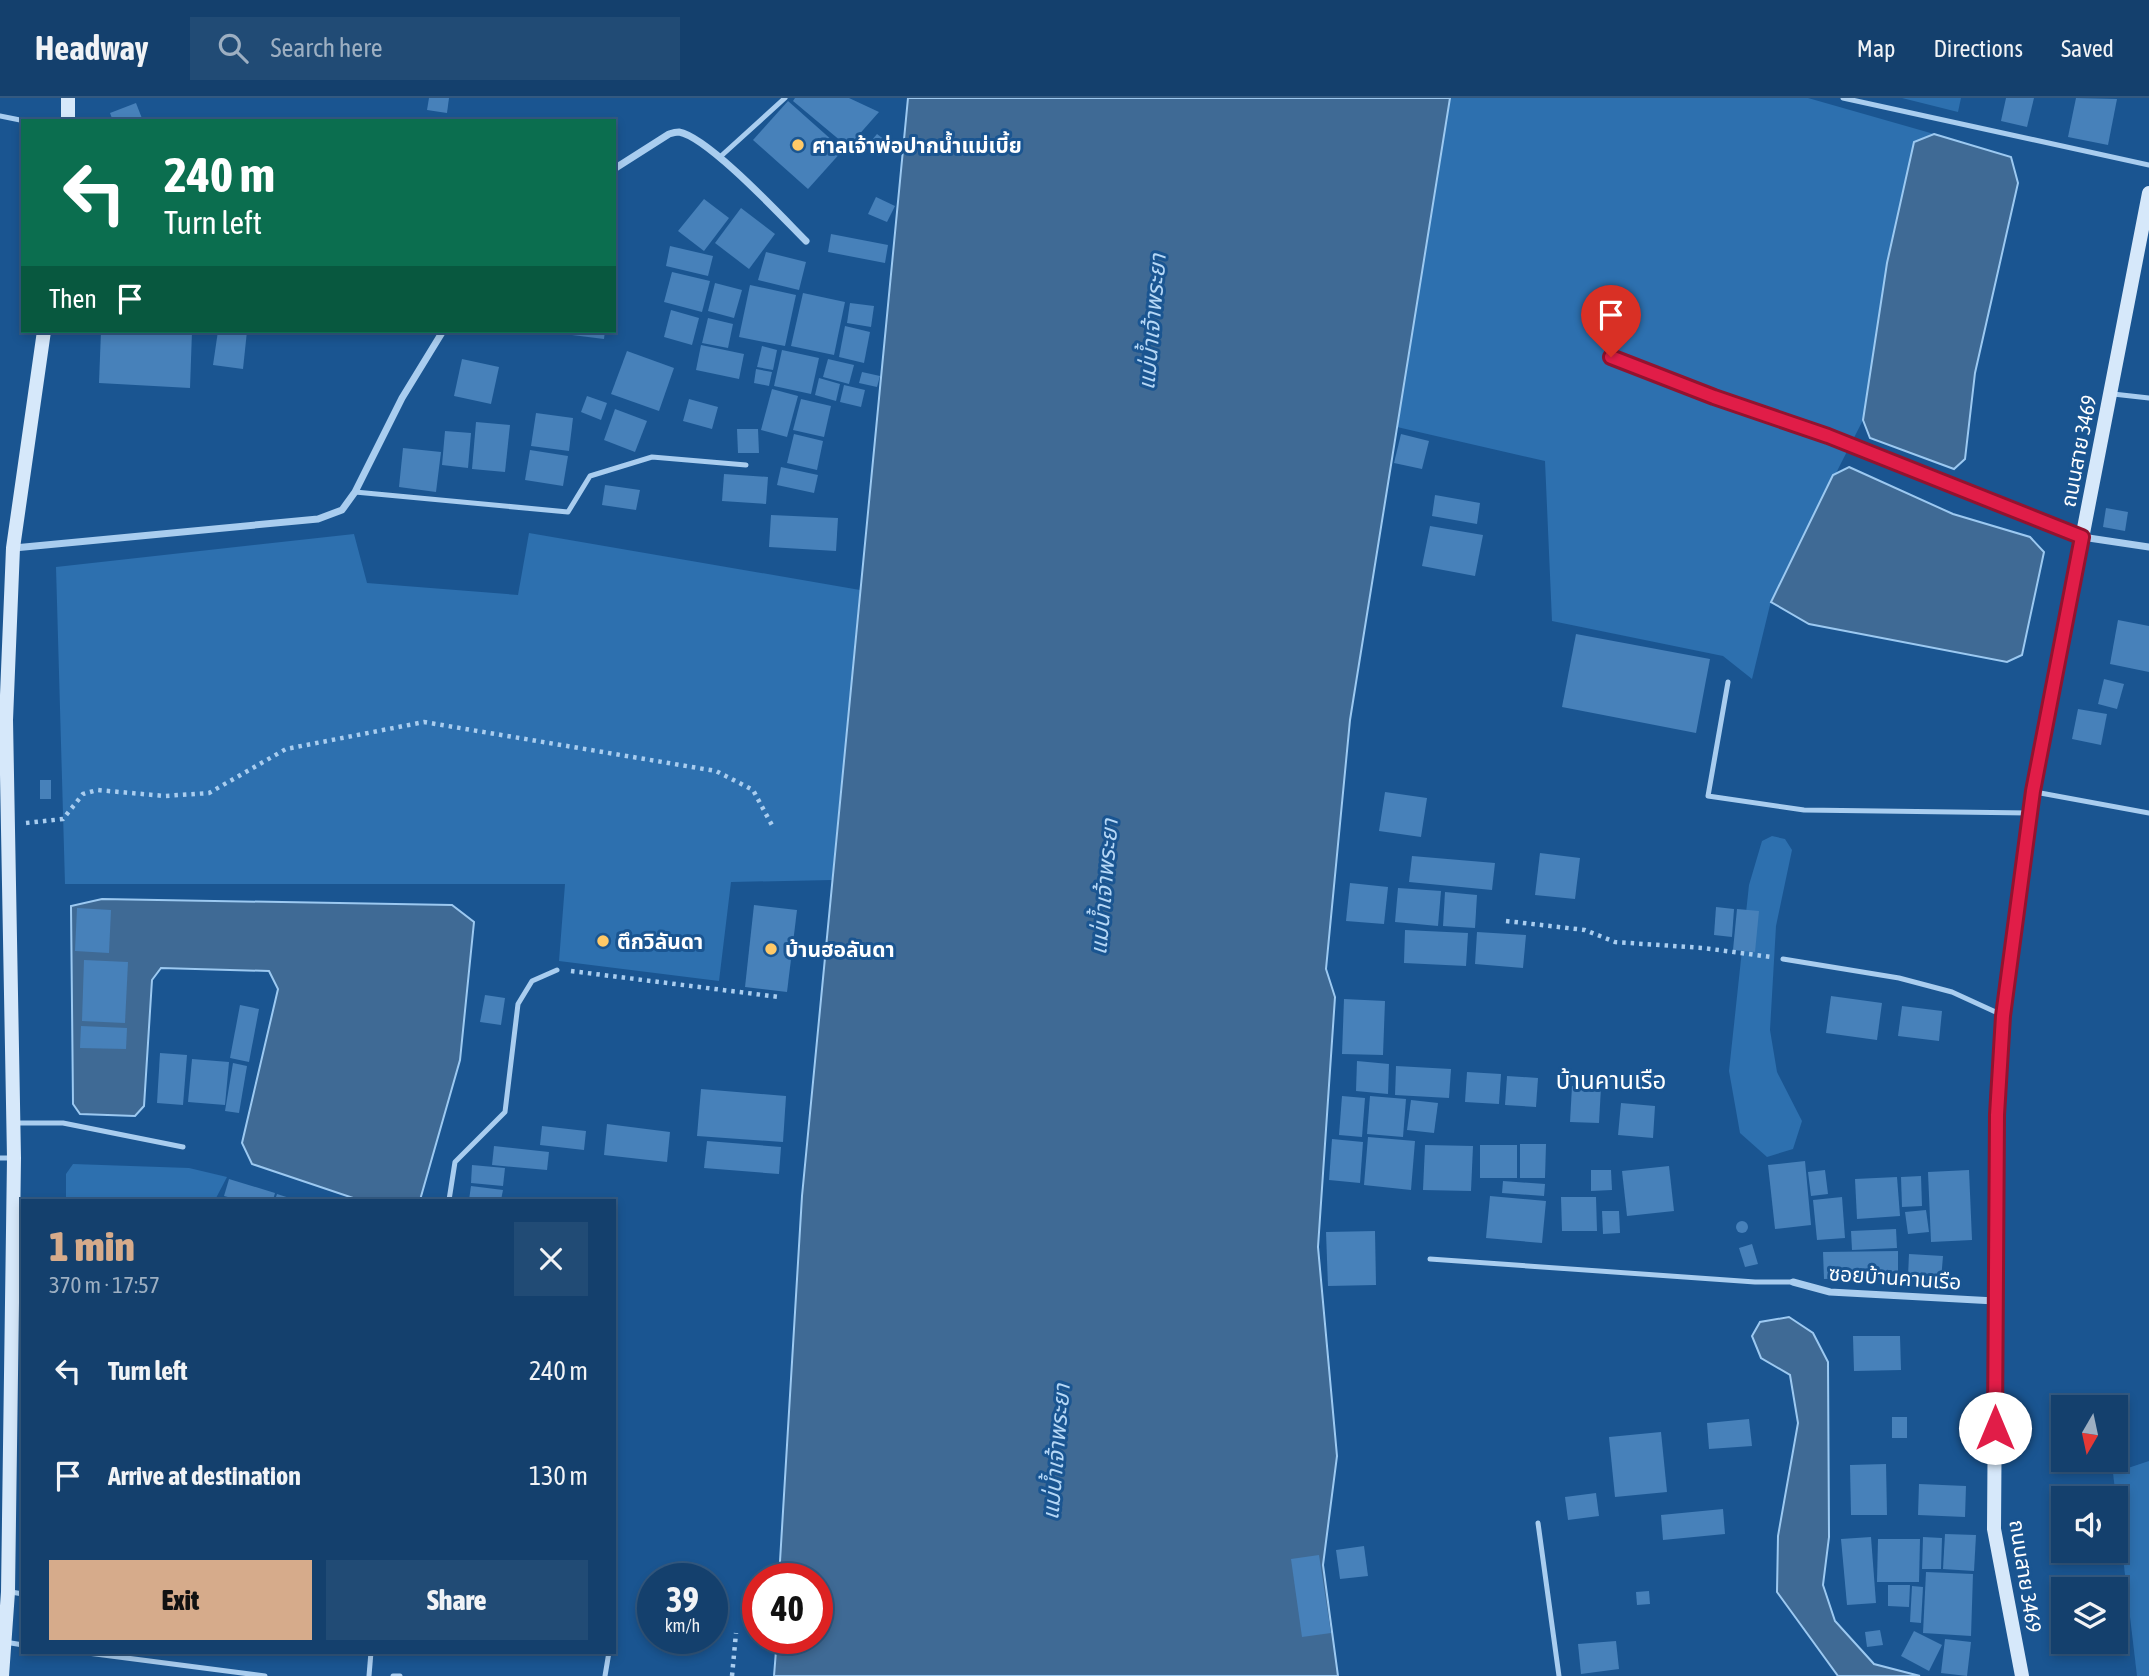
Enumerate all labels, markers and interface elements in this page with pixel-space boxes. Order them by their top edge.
search box [190,17,680,80]
text: Headway [35,29,148,67]
icon: search [214,29,252,67]
text: Search here [270,33,383,63]
text: Map [1857,35,1895,62]
text: Directions [1933,35,2023,62]
text: Saved [2061,35,2114,62]
place label: ศาลเจ้าพ่อปากน้ำแม่เบี้ย [812,131,1022,157]
marker: ศาลเจ้าพ่อปากน้ำแม่เบี้ย [790,137,806,153]
text: 240 m [164,146,275,202]
icon: left [49,147,140,238]
text: Turn left [164,204,262,241]
water label: แม่น้ำเจ้าพระยา [1130,251,1171,391]
icon: arrive [111,280,149,318]
text: Then [49,284,97,314]
pin [1581,285,1641,357]
icon: arrive [1592,296,1630,334]
street label: ถนนสาย 3469 [2055,393,2101,509]
water label: แม่น้ำเจ้าพระยา [1082,816,1123,956]
place label: ตึกวิลันดา [617,929,703,953]
marker: ตึกวิลันดา [595,933,611,949]
place label: บ้านฮอลันดา [785,937,895,961]
marker: บ้านฮอลันดา [763,941,779,957]
district label: บ้านคานเรือ [1556,1067,1666,1094]
text: 1 min [49,1222,135,1270]
button: close [514,1222,588,1296]
street label: ซอยบ้านคานเรือ [1828,1260,1962,1294]
text: 370 m · 17:57 [49,1272,160,1298]
icon: left [49,1352,87,1390]
text: Turn left [108,1356,188,1386]
text: 240 m [529,1356,588,1386]
water label: แม่น้ำเจ้าพระยา [1034,1381,1075,1521]
position arrow [1958,1391,2032,1465]
north arrow [2051,1395,2128,1472]
map controls [2051,1395,2128,1654]
icon: arrive [49,1457,87,1495]
text: Arrive at destination [108,1461,301,1491]
text: 130 m [529,1461,588,1491]
button: sound [2051,1486,2128,1563]
street label: ถนนสาย 3469 [2005,1518,2047,1634]
button: Exit [49,1560,312,1640]
button: Share [326,1560,588,1640]
speed limit sign: 40 [742,1563,833,1654]
button: layers [2051,1577,2128,1654]
text: 39 [666,1579,699,1619]
text: km/h [665,1615,700,1636]

